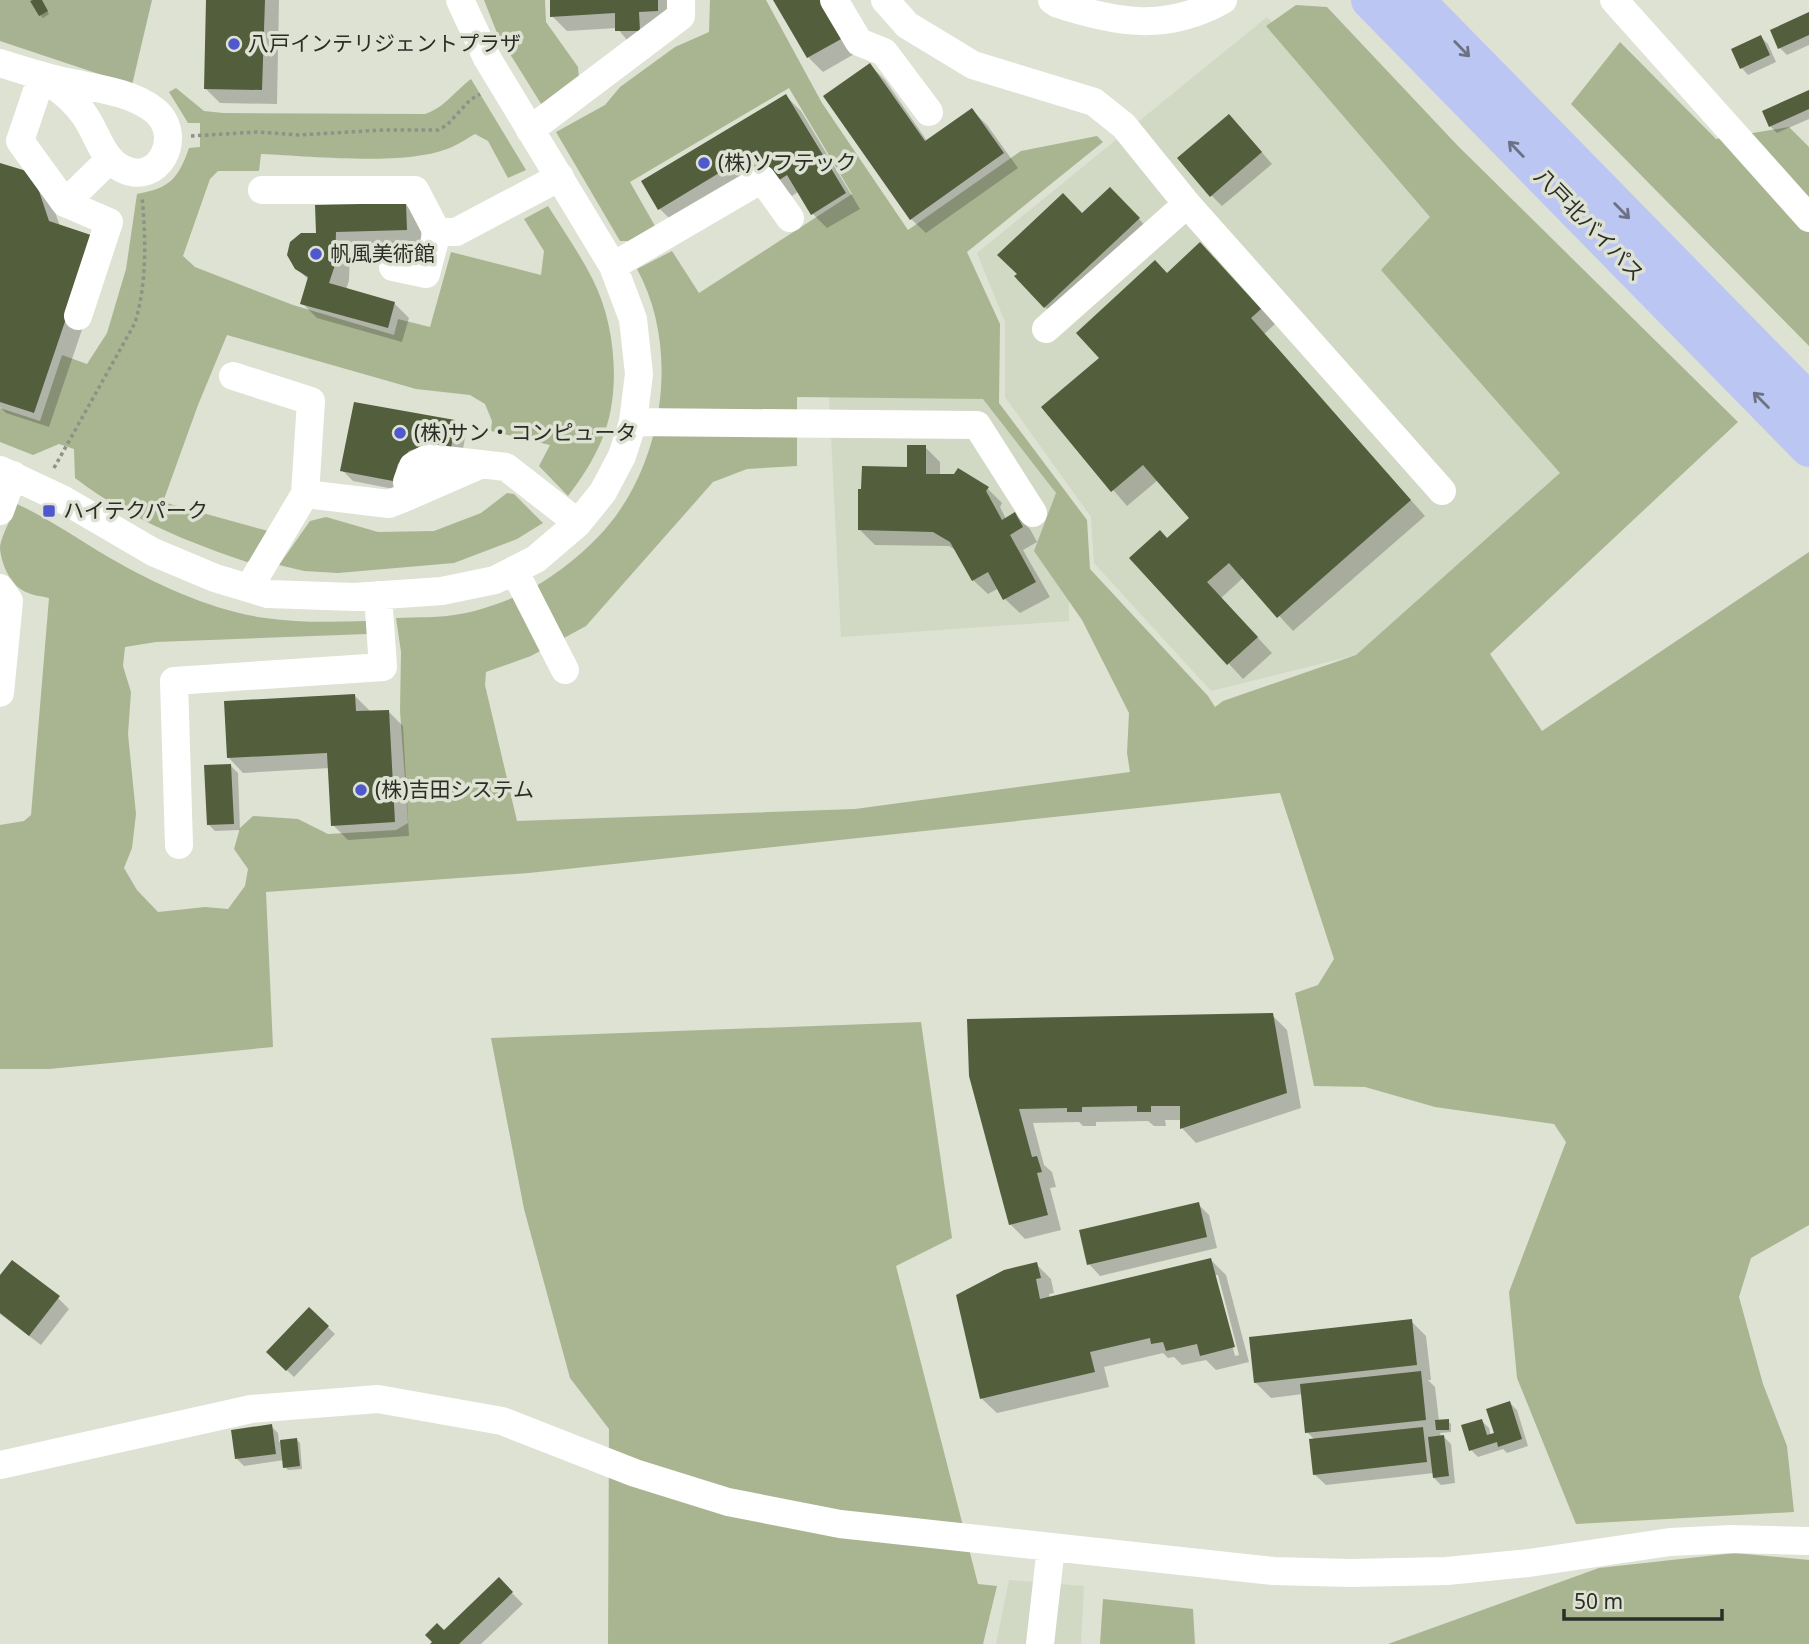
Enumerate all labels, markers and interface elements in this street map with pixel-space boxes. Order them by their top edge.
place label: 八戸インテリジェントプラザ [248,29,521,57]
marker: 八戸インテリジェントプラザ [226,36,242,52]
one-way arrow [1454,40,1471,57]
one-way arrow [1508,141,1525,158]
place label: (株)ソフテック [718,148,857,176]
marker: (株)ソフテック [696,155,712,171]
street label: 八戸北バイパス [1529,162,1651,287]
one-way arrow [1613,202,1630,219]
place label: 帆風美術館 [330,239,435,267]
marker: 帆風美術館 [308,246,324,262]
one-way arrow [1753,392,1770,409]
place label: (株)サン・コンピュータ [414,418,637,446]
marker: (株)サン・コンピュータ [392,425,408,441]
place label: ハイテクパーク [63,496,208,524]
marker: ハイテクパーク [41,503,57,519]
place label: (株)吉田システム [375,775,534,803]
marker: (株)吉田システム [353,782,369,798]
scale bar [1564,1578,1722,1622]
text: 50 m [1574,1587,1623,1615]

